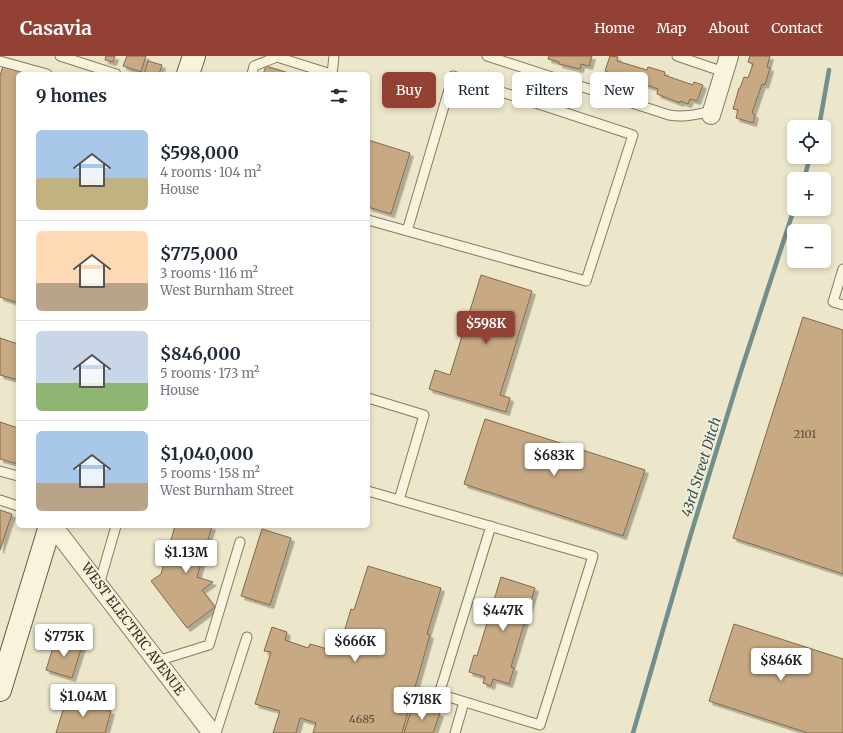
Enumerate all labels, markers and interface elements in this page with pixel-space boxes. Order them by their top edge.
text: Casavia [20,16,92,40]
text: Home [594,19,635,37]
text: Map [657,19,686,37]
text: About [708,19,749,37]
text: Contact [771,19,823,37]
chip: Buy [382,72,436,108]
chip: Rent [444,72,504,108]
chip: Filters [512,72,582,108]
chip: New [590,72,648,108]
text: 9 homes [36,85,107,107]
icon: filters [328,85,350,107]
map controls [787,120,831,268]
button: locate [787,120,831,164]
text: $598,000 [160,142,239,164]
icon: home [68,146,116,194]
text: 4 rooms · 104 m² [160,164,261,181]
button: + [787,172,831,216]
text: House [160,181,199,198]
button: − [787,224,831,268]
text: $775,000 [160,243,238,265]
icon: home [68,247,116,295]
text: 3 rooms · 116 m² [160,265,258,282]
text: West Burnham Street [160,282,294,299]
pin: $598K [458,311,514,345]
text: $598K [466,315,506,332]
text: $846,000 [160,343,241,365]
icon: home [68,347,116,395]
text: 5 rooms · 173 m² [160,365,259,382]
text: House [160,382,199,399]
water label: 43rd Street Ditch [677,415,725,519]
house number: 2101 [794,427,816,441]
text: $1,040,000 [160,443,254,465]
pin: $683K [526,443,582,477]
icon: home [68,447,116,495]
text: $683K [534,447,574,464]
text: 5 rooms · 158 m² [160,465,260,482]
text: West Burnham Street [160,482,294,499]
pin: $1.13M [153,540,219,574]
text: $1.13M [164,544,208,561]
street label: WEST ELECTRIC AVENUE [77,558,189,699]
pin: $447K [475,598,531,632]
text: $447K [482,602,524,619]
pin: $775K [36,624,92,658]
text: $775K [44,628,84,645]
pin: $666K [327,629,383,663]
text: $666K [334,633,376,650]
pin: $846K [753,648,809,682]
text: $846K [760,652,802,669]
pin: $1.04M [50,684,116,718]
pin: $718K [394,687,450,721]
text: $1.04M [59,688,107,705]
text: $718K [403,691,441,708]
house number: 4685 [349,712,375,726]

